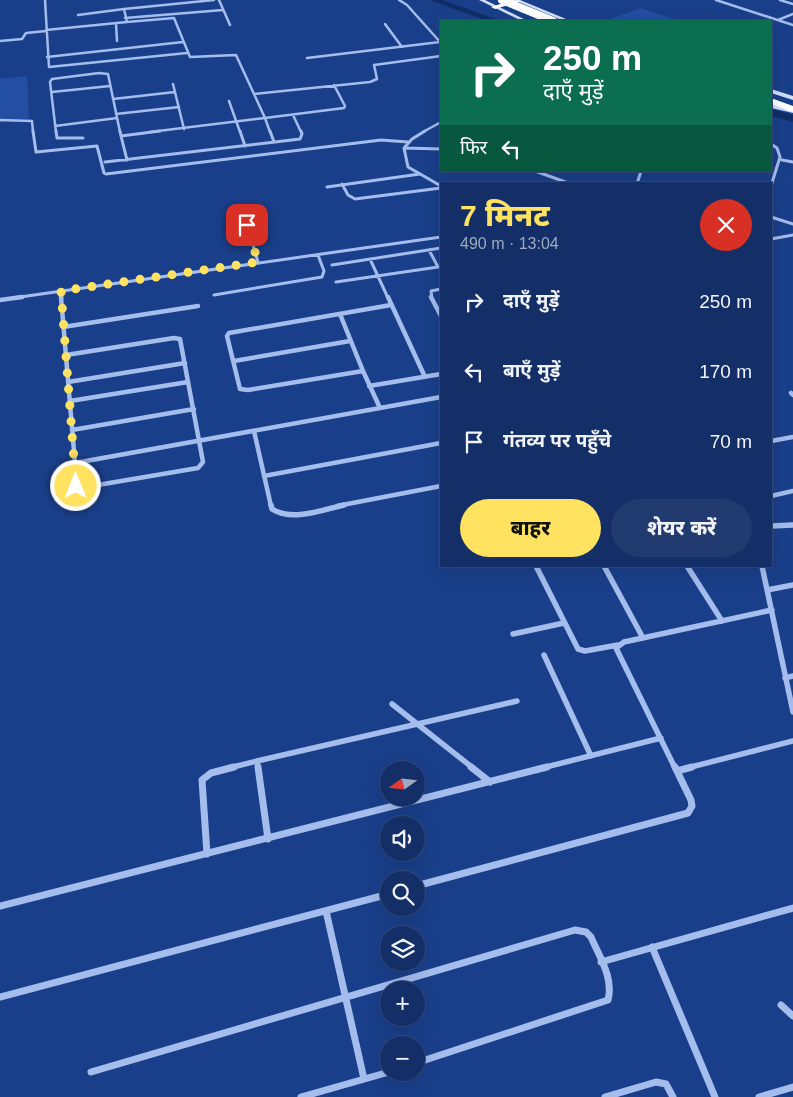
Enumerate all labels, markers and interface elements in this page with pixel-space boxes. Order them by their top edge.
text: 250 m [543,38,642,77]
icon: right [460,40,525,105]
text: दाएँ मुड़ें [543,79,604,104]
icon: left [497,135,525,163]
text: फिर [460,137,487,158]
text: 7 मिनट [460,199,550,232]
button: close [700,199,752,251]
pin [226,204,268,246]
icon: arrive [233,211,261,239]
text: 490 m · 13:04 [460,235,559,252]
icon: right [460,288,488,316]
text: दाएँ मुड़ें [503,290,559,311]
text: 250 m [699,291,752,312]
icon: left [460,358,488,386]
text: बाएँ मुड़ें [503,360,560,381]
text: 170 m [699,361,752,382]
icon: arrive [460,428,488,456]
text: गंतव्य पर पहुँचे [503,430,611,451]
text: 70 m [710,431,752,452]
position arrow [49,459,101,511]
button: बाहर [460,499,601,557]
button: शेयर करें [611,499,752,557]
north arrow [380,761,425,806]
map controls [380,761,425,1081]
button: sound [380,816,425,861]
button: search [380,871,425,916]
button: layers [380,926,425,971]
button: + [380,981,425,1026]
button: − [380,1036,425,1081]

